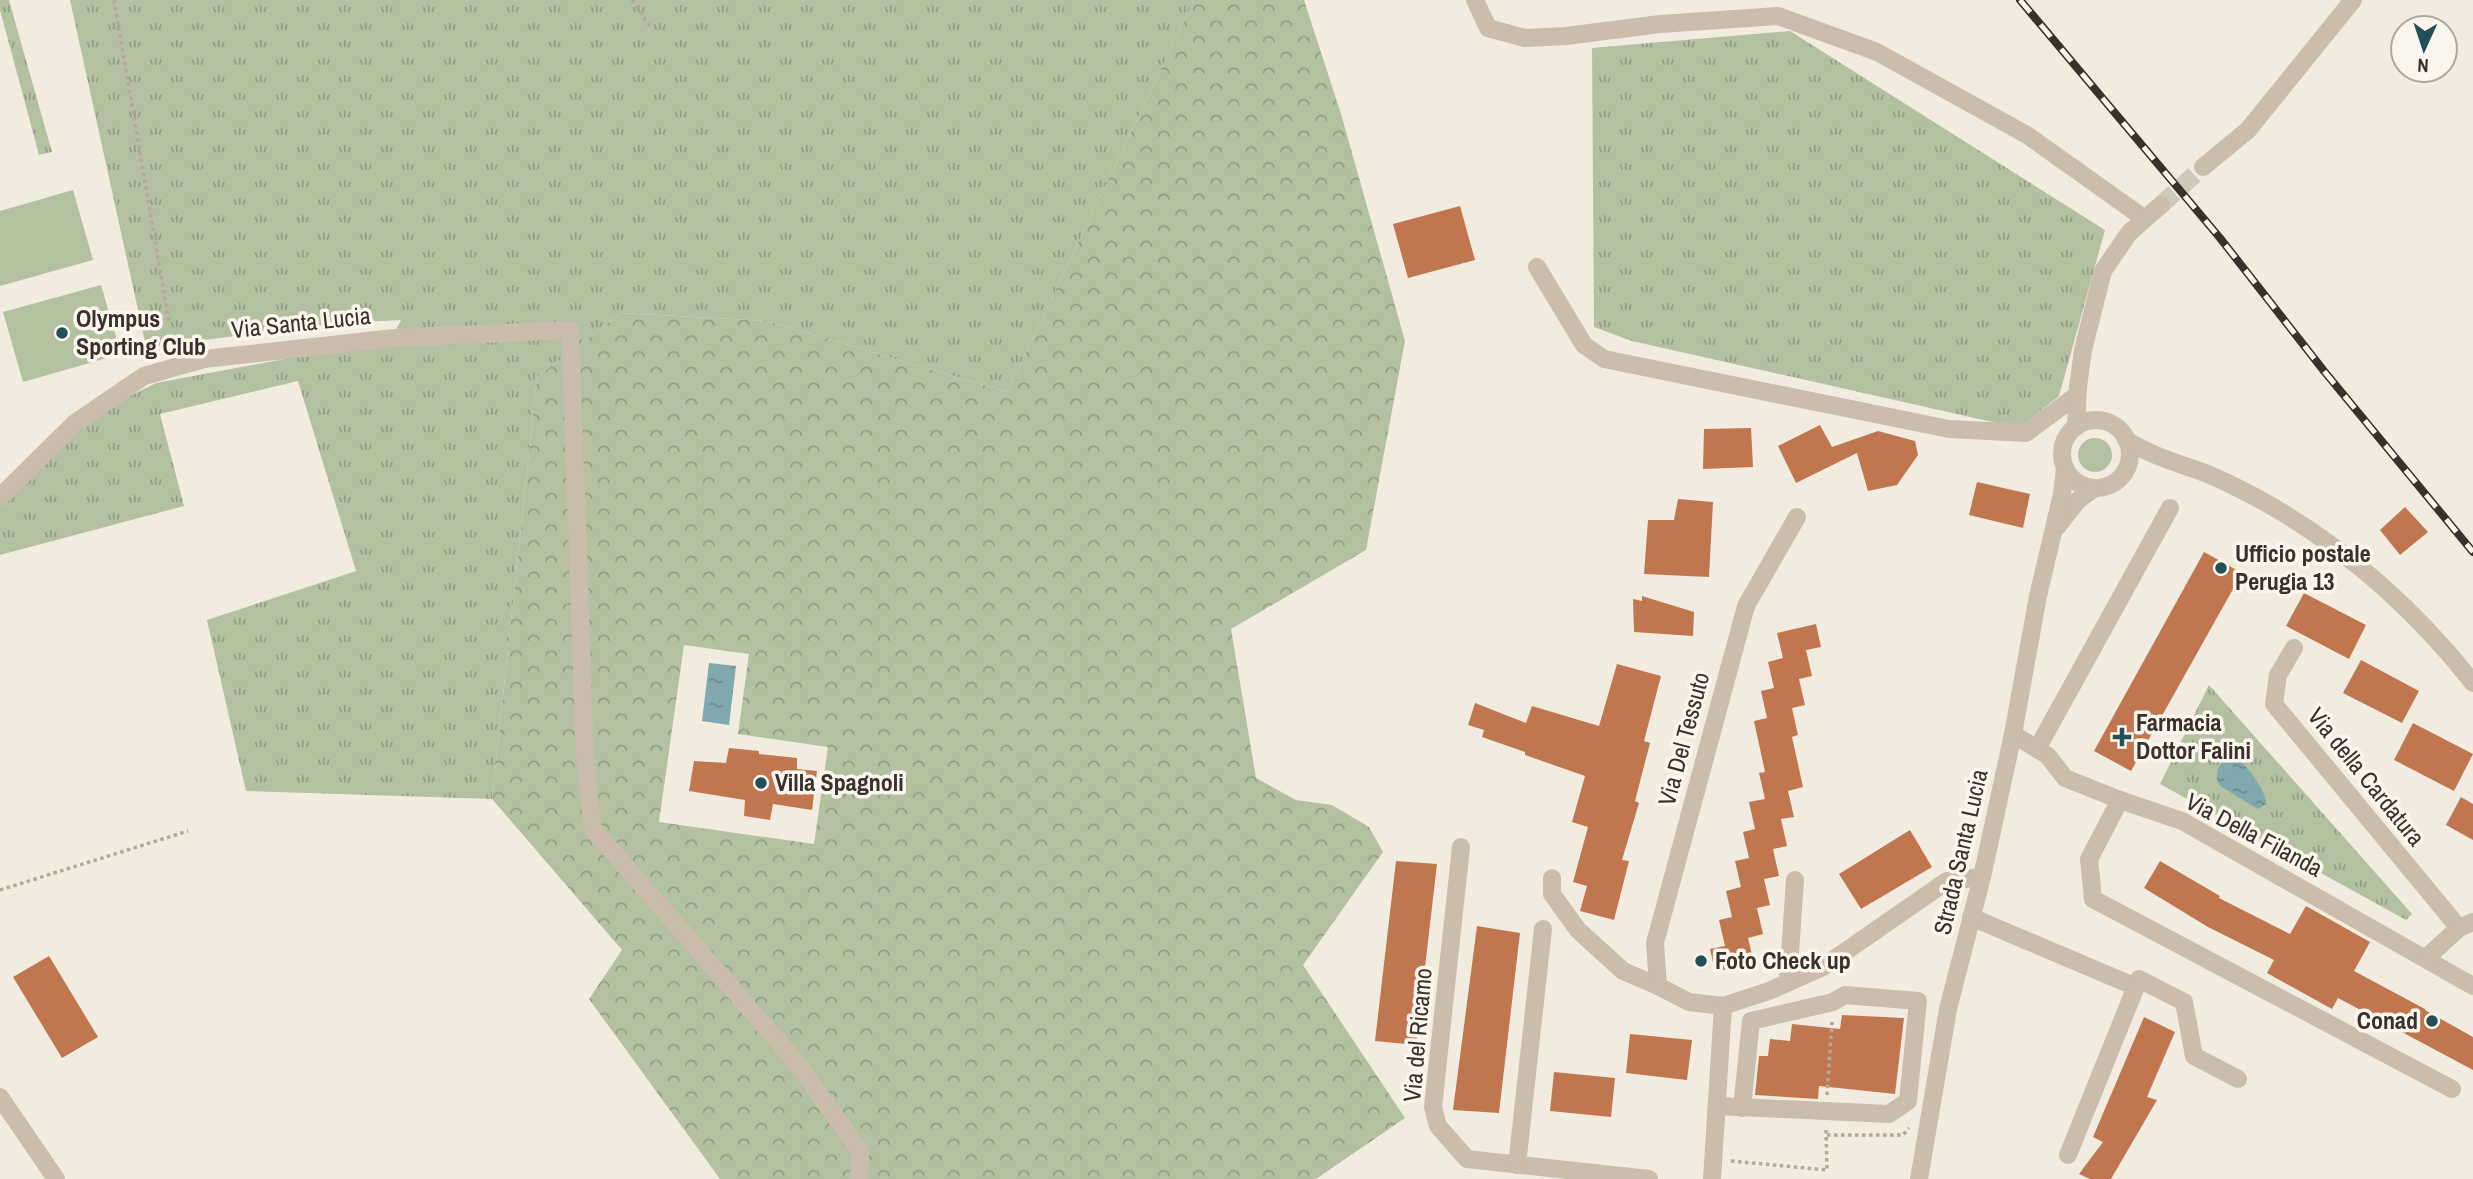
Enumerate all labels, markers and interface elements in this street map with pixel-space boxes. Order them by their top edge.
north arrow [2389,14,2459,84]
text: N [2417,53,2429,79]
street label: Via Santa Lucia [230,299,372,345]
place label: Olympus Sporting Club [76,302,206,362]
marker: Olympus Sporting Club [54,325,70,341]
place label: Ufficio postale Perugia 13 [2235,537,2371,597]
marker: Ufficio postale Perugia 13 [2213,560,2229,576]
street label: Via Del Tessuto [1650,668,1716,809]
street label: Via della Cardatura [2301,701,2432,852]
place label: Farmacia Dottor Falini [2136,706,2251,766]
marker: Farmacia Dottor Falini [2114,729,2130,745]
place label: Villa Spagnoli [775,766,904,798]
street label: Strada Santa Lucia [1925,766,1995,937]
marker: Villa Spagnoli [753,775,769,791]
street label: Via Della Filanda [2180,785,2329,884]
place label: Foto Check up [1715,944,1851,976]
marker: Foto Check up [1693,953,1709,969]
street label: Via del Ricamo [1395,967,1439,1103]
place label: Conad [2357,1004,2418,1036]
marker: Conad [2424,1013,2440,1029]

